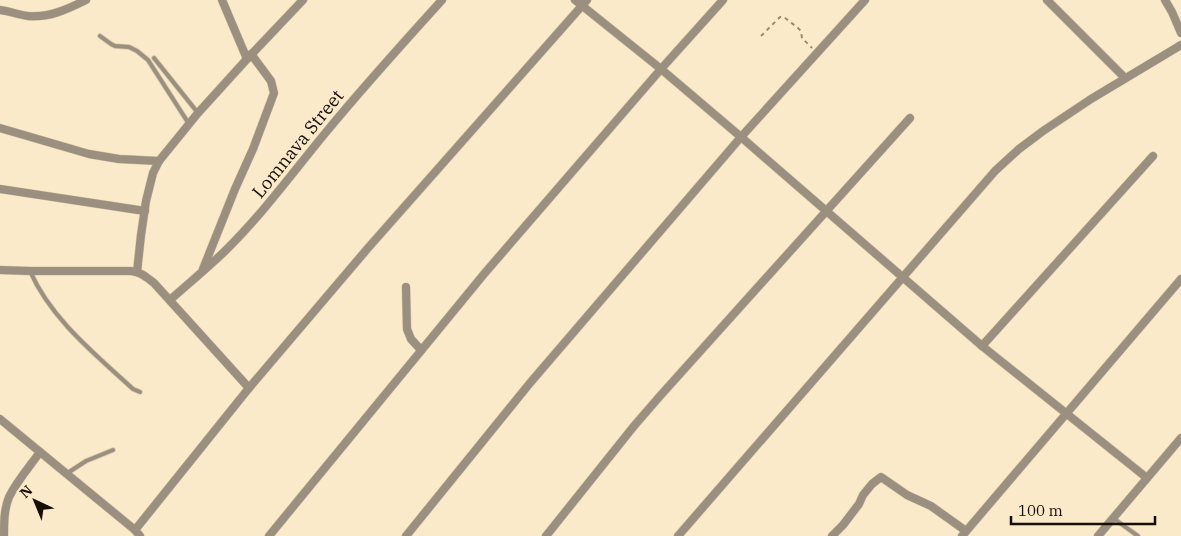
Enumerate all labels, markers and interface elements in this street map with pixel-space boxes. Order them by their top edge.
street label: Lomnava Street [247,85,348,203]
north arrow [10,476,60,526]
text: N [16,481,36,502]
scale bar [1011,494,1155,526]
text: 100 m [1018,501,1063,520]

